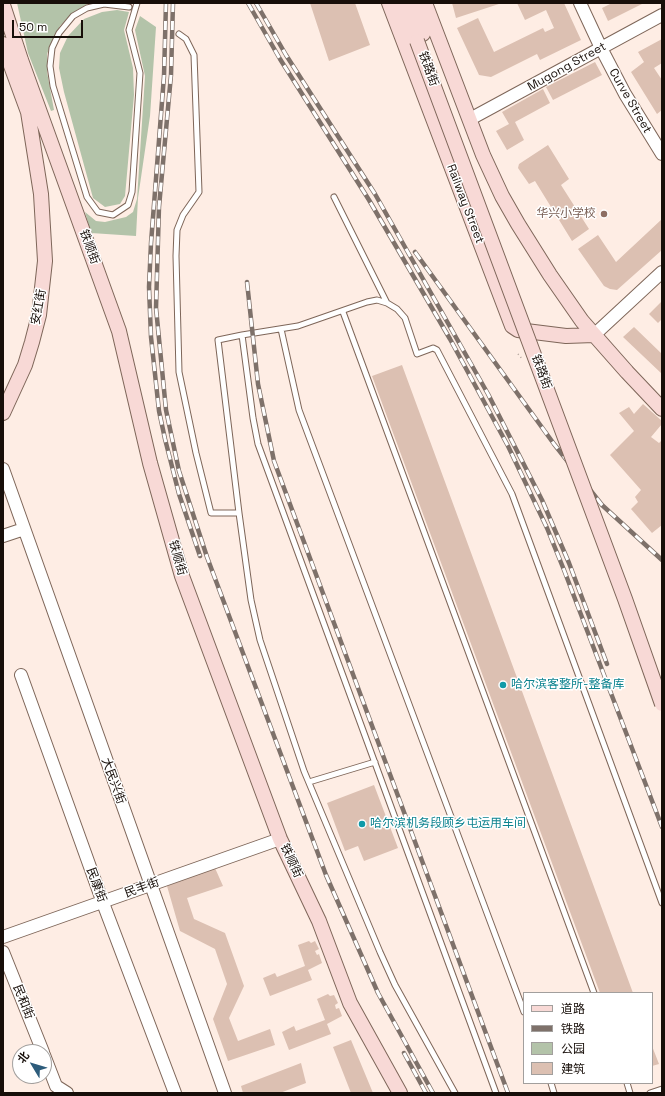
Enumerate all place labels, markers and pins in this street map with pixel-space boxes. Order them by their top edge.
place label: 华兴小学校 [536,207,596,221]
marker: 华兴小学校 [599,209,609,219]
place label: 哈尔滨客整所-整备库 [511,678,624,692]
marker: 哈尔滨客整所-整备库 [498,680,508,690]
place label: 哈尔滨机务段顾乡屯运用车间 [370,817,526,831]
marker: 哈尔滨机务段顾乡屯运用车间 [357,819,367,829]

